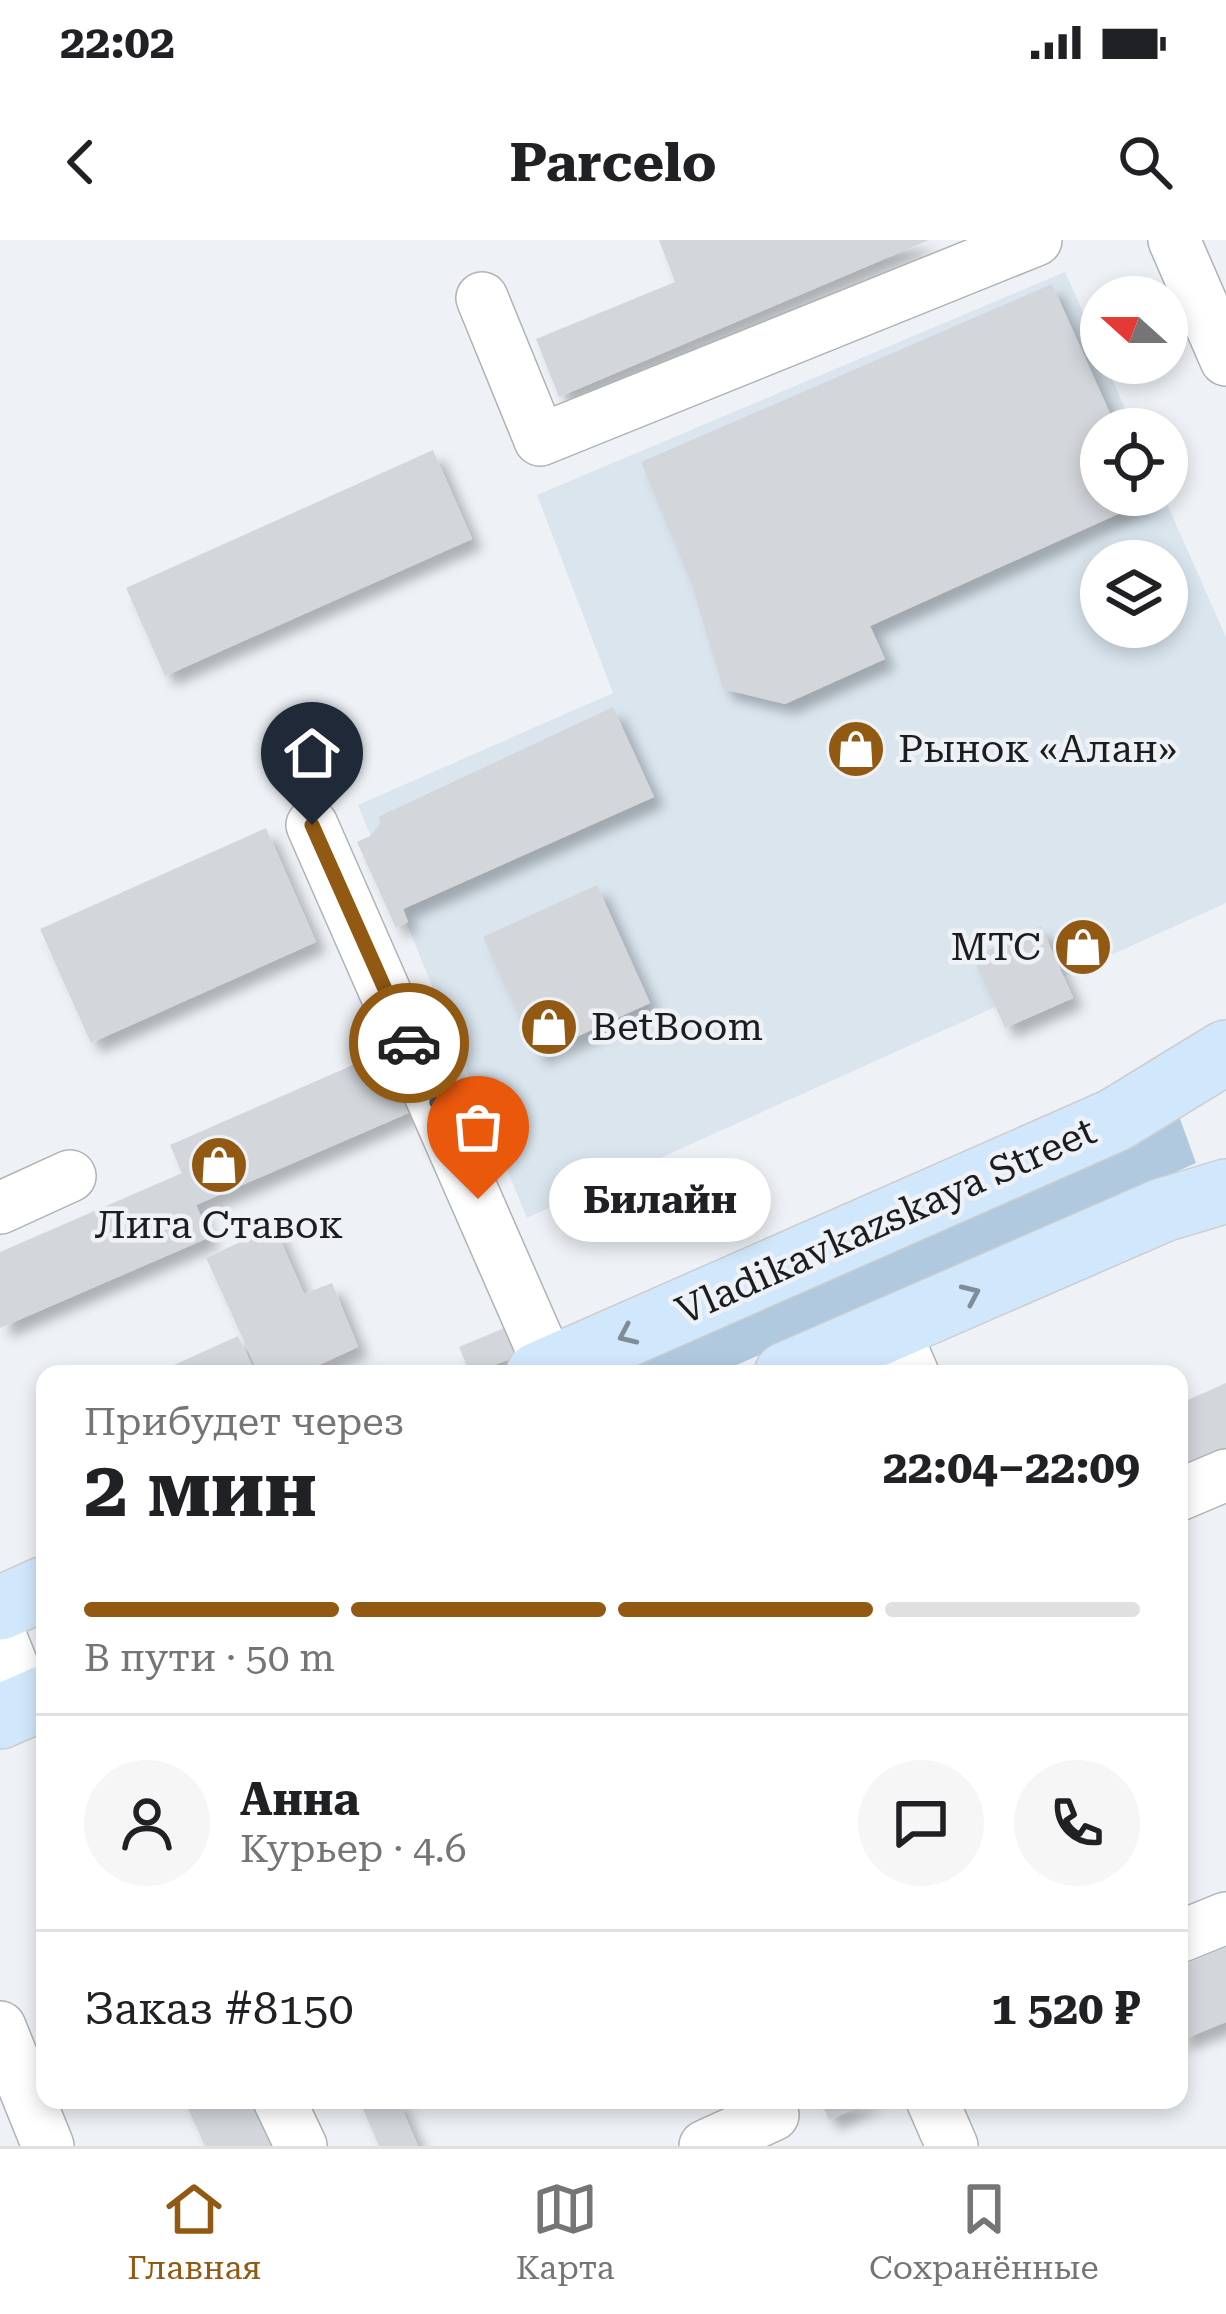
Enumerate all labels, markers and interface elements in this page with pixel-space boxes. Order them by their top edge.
text: 22:02 [60,16,175,69]
icon: back [48,129,114,195]
icon: search [1112,129,1178,195]
text: Parcelo [509,131,717,194]
north arrow [1080,276,1188,384]
map controls [1080,276,1188,648]
button: locate [1080,408,1188,516]
button: layers [1080,540,1188,648]
pin [261,702,363,825]
shop icon: Рынок «Алан» [825,718,887,780]
icon: home [279,720,345,786]
place label: Рынок «Алан» [898,726,1177,772]
shop icon: МТС [1052,916,1114,978]
place label: МТС [951,924,1041,970]
courier [349,983,469,1103]
shop icon: BetBoom [518,996,580,1058]
place label: BetBoom [591,1004,763,1050]
icon: car [376,1010,442,1076]
pin [427,1076,529,1199]
icon: bag [445,1094,511,1160]
street label: Vladikavkazskaya Street [669,1108,1103,1334]
shop icon: Лига Ставок [188,1134,250,1196]
callout: Билайн [550,1157,772,1241]
text: Билайн [583,1177,737,1223]
place label: Лига Ставок [95,1202,343,1248]
one-way arrow [958,1284,980,1308]
one-way arrow [618,1321,639,1345]
text: Прибудет через [84,1399,404,1445]
text: 22:04–22:09 [883,1441,1140,1494]
text: 2 мин [84,1444,317,1535]
text: В пути · 50 m [84,1635,335,1681]
button: person [84,1760,210,1886]
button: chat [858,1760,984,1886]
button: phone [1014,1760,1140,1886]
text: Анна [240,1773,360,1826]
text: Курьер · 4.6 [240,1826,467,1872]
text: Заказ #8150 [84,1982,354,2035]
text: 1 520 ₽ [991,1982,1140,2035]
tab: Главная [127,2176,261,2287]
tab: Карта [516,2176,615,2287]
tab: Сохранённые [869,2176,1099,2287]

